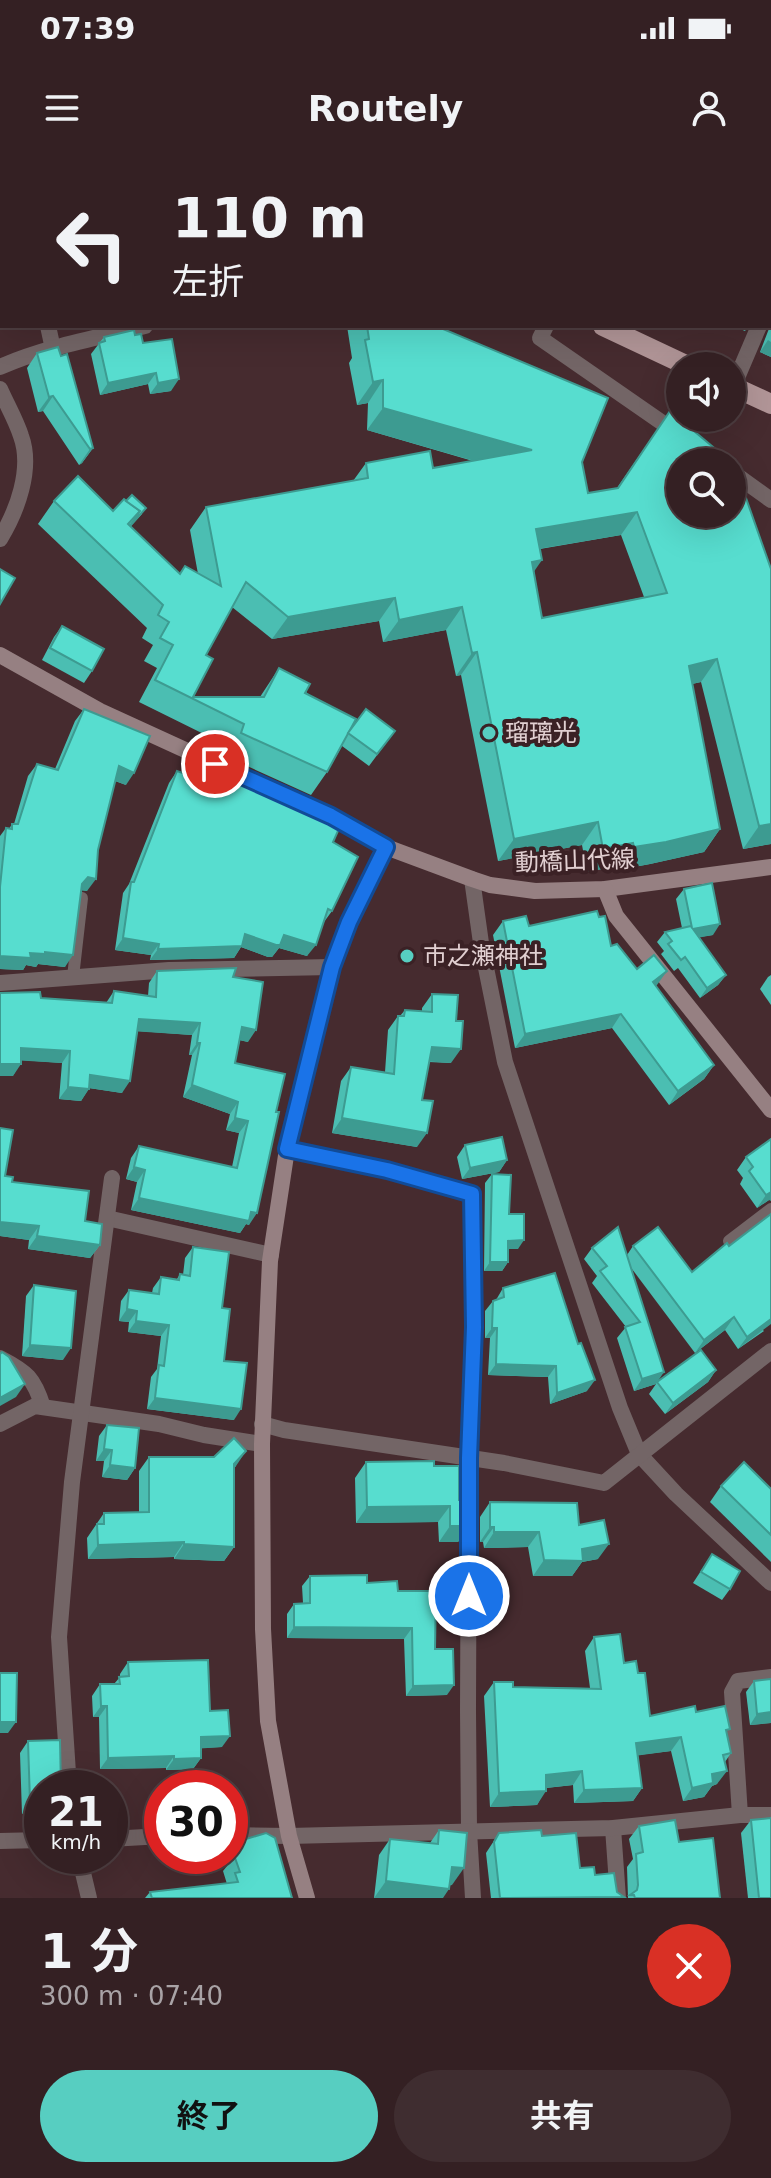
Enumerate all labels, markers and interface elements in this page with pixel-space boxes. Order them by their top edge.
text: 07:39 [40,11,136,46]
icon: menu [40,86,84,130]
icon: person [687,86,731,130]
text: Routely [308,88,463,129]
text: 110 m [172,185,367,250]
icon: left [40,192,144,296]
text: 左折 [172,261,244,302]
map controls [666,352,746,528]
button: sound [666,352,746,432]
button: search [666,448,746,528]
place label: 瑠璃光 [505,719,577,747]
marker: 瑠璃光 [480,724,498,742]
pin [181,730,249,798]
icon: arrive [193,742,237,786]
street label: 動橋山代線 [515,845,635,877]
place label: 市之瀬神社 [423,942,543,970]
marker: 市之瀬神社 [398,947,416,965]
position arrow [427,1554,511,1638]
speed limit sign: 30 [144,1770,248,1874]
text: 21 [48,1789,104,1835]
text: km/h [51,1830,101,1854]
text: 1 分 [40,1923,138,1979]
button: close [647,1924,731,2008]
text: 300 m · 07:40 [40,1981,223,2011]
button: 終了 [40,2070,378,2162]
button: 共有 [394,2070,731,2162]

